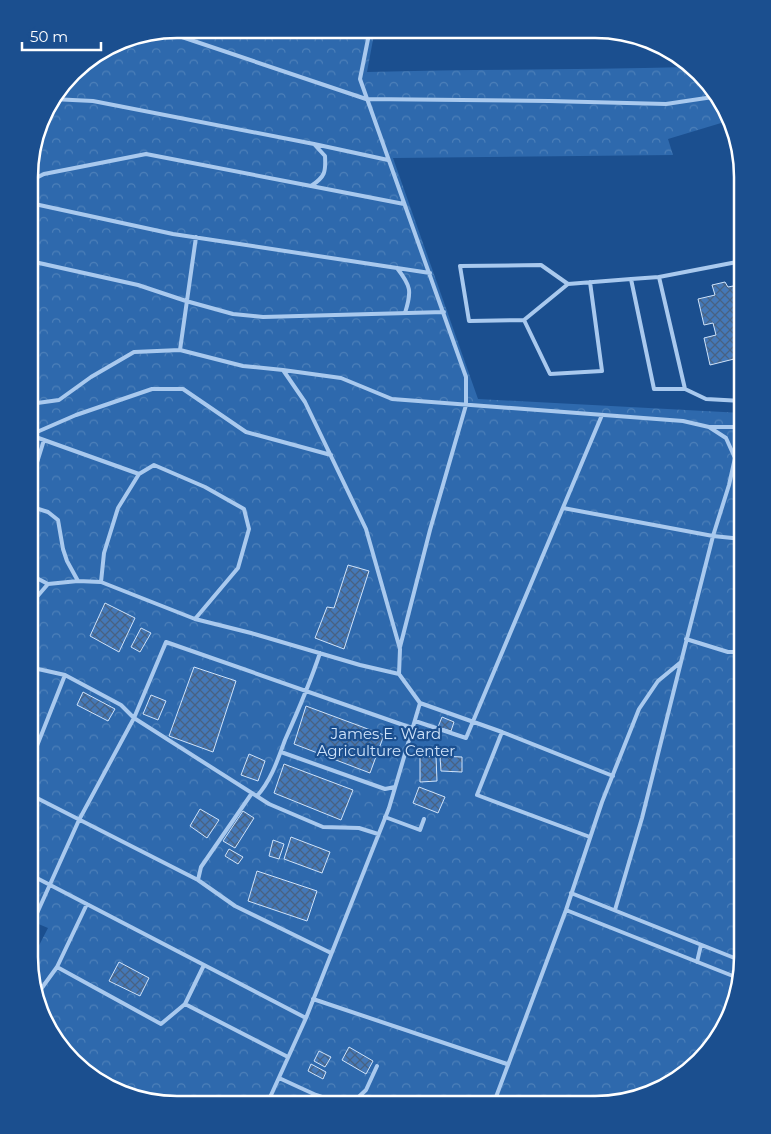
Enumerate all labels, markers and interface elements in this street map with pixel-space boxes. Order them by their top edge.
scale bar [22,20,101,52]
text: 50 m [30,27,68,46]
park label: James E. Ward Agriculture Center [317,724,455,760]

